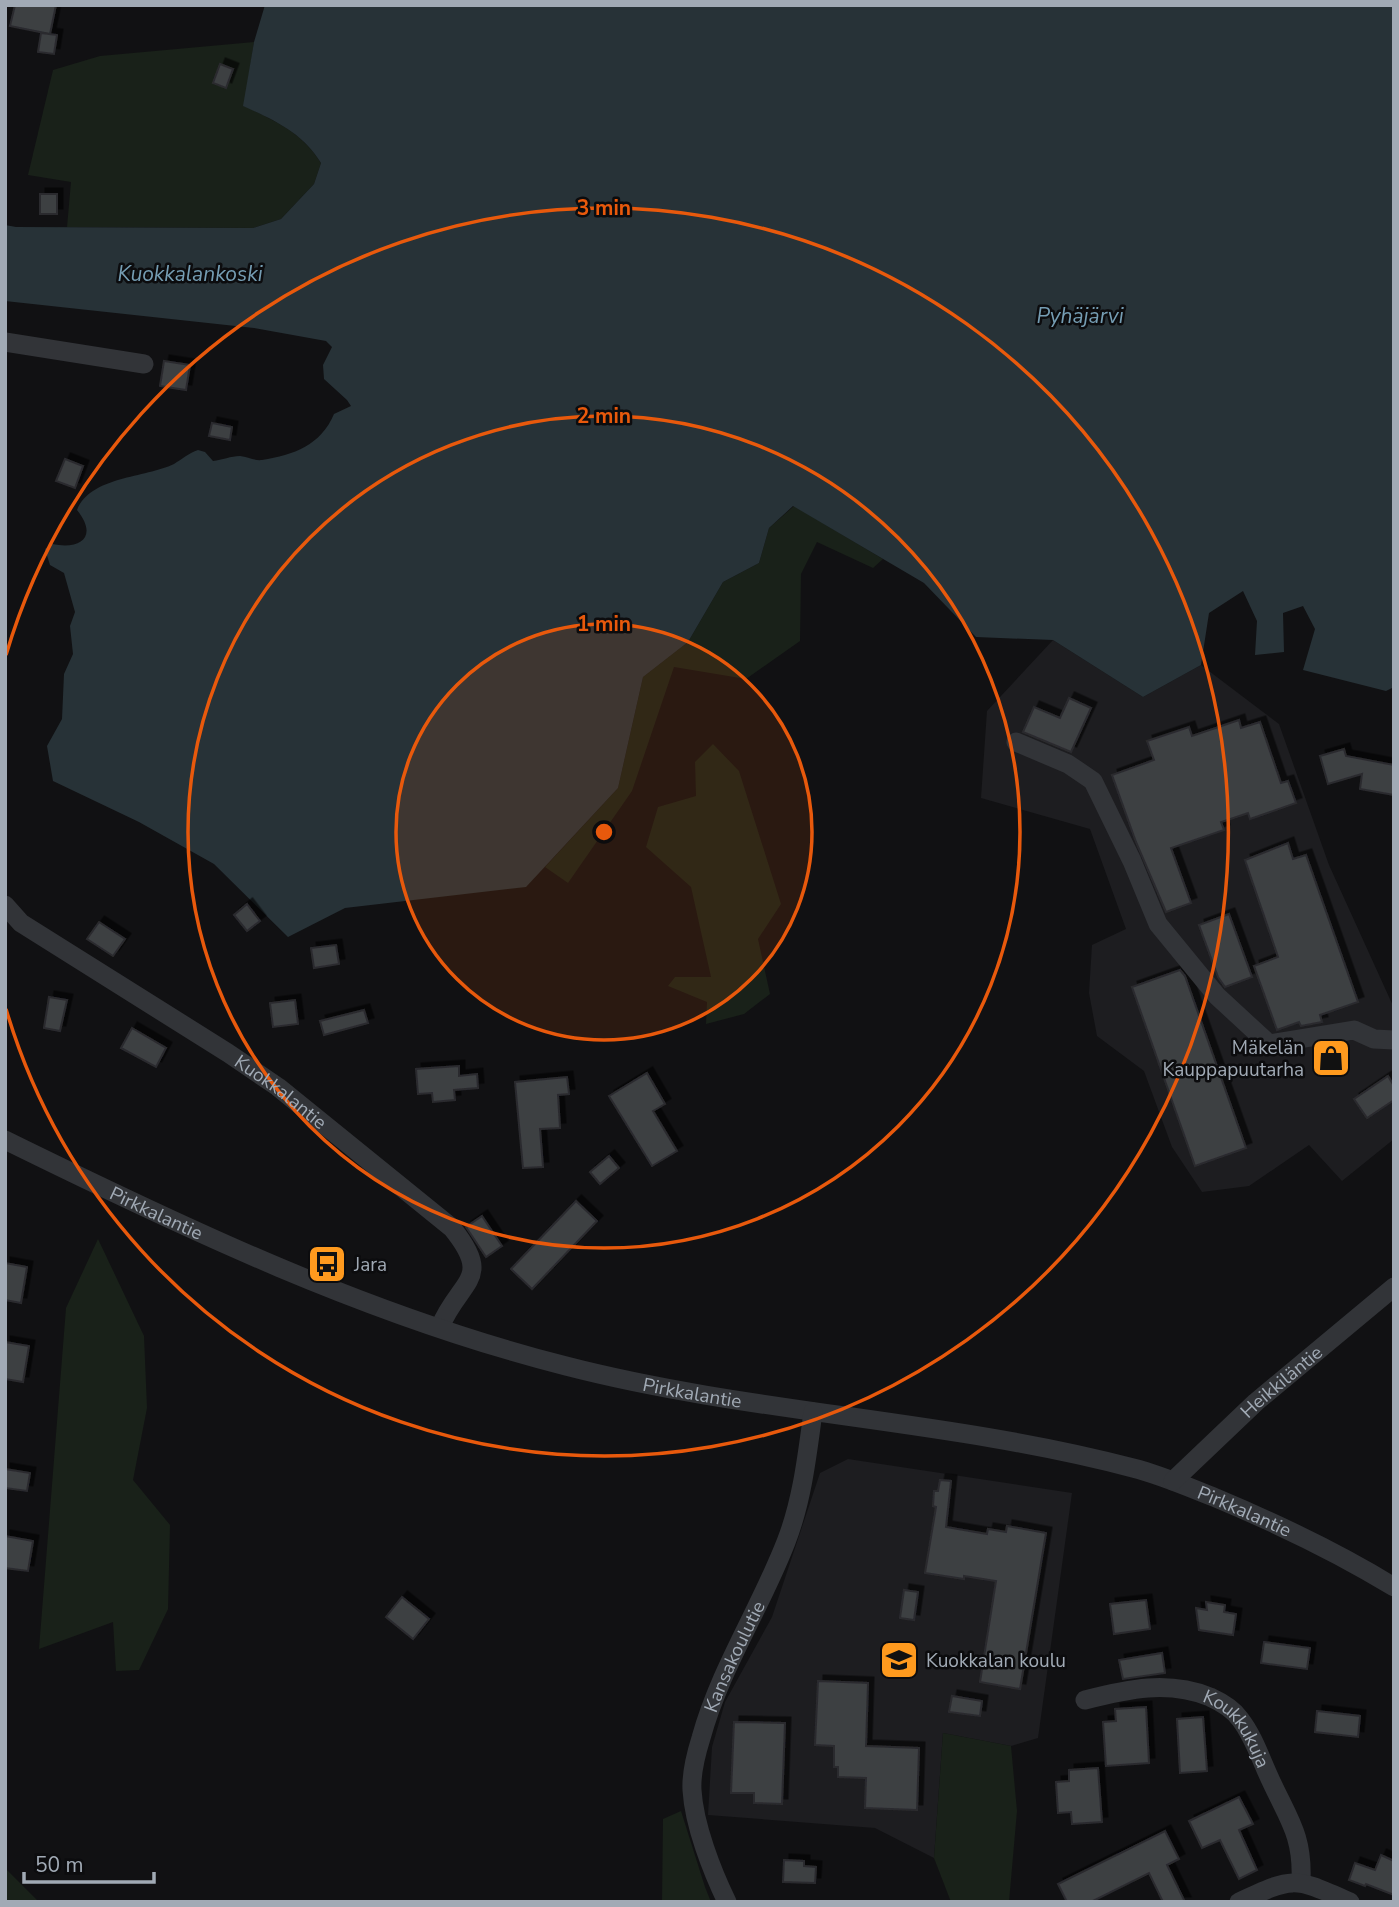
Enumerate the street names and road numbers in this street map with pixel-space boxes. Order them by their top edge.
street label: Kuokkalantie [229,1049,332,1136]
street label: Pirkkalantie [105,1181,207,1246]
street label: Heikkiläntie [1235,1340,1328,1424]
street label: Pirkkalantie [640,1372,743,1415]
street label: Pirkkalantie [1193,1480,1295,1544]
street label: Kansakoulutie [698,1597,772,1716]
street label: Koukkukuja [1199,1684,1276,1772]

